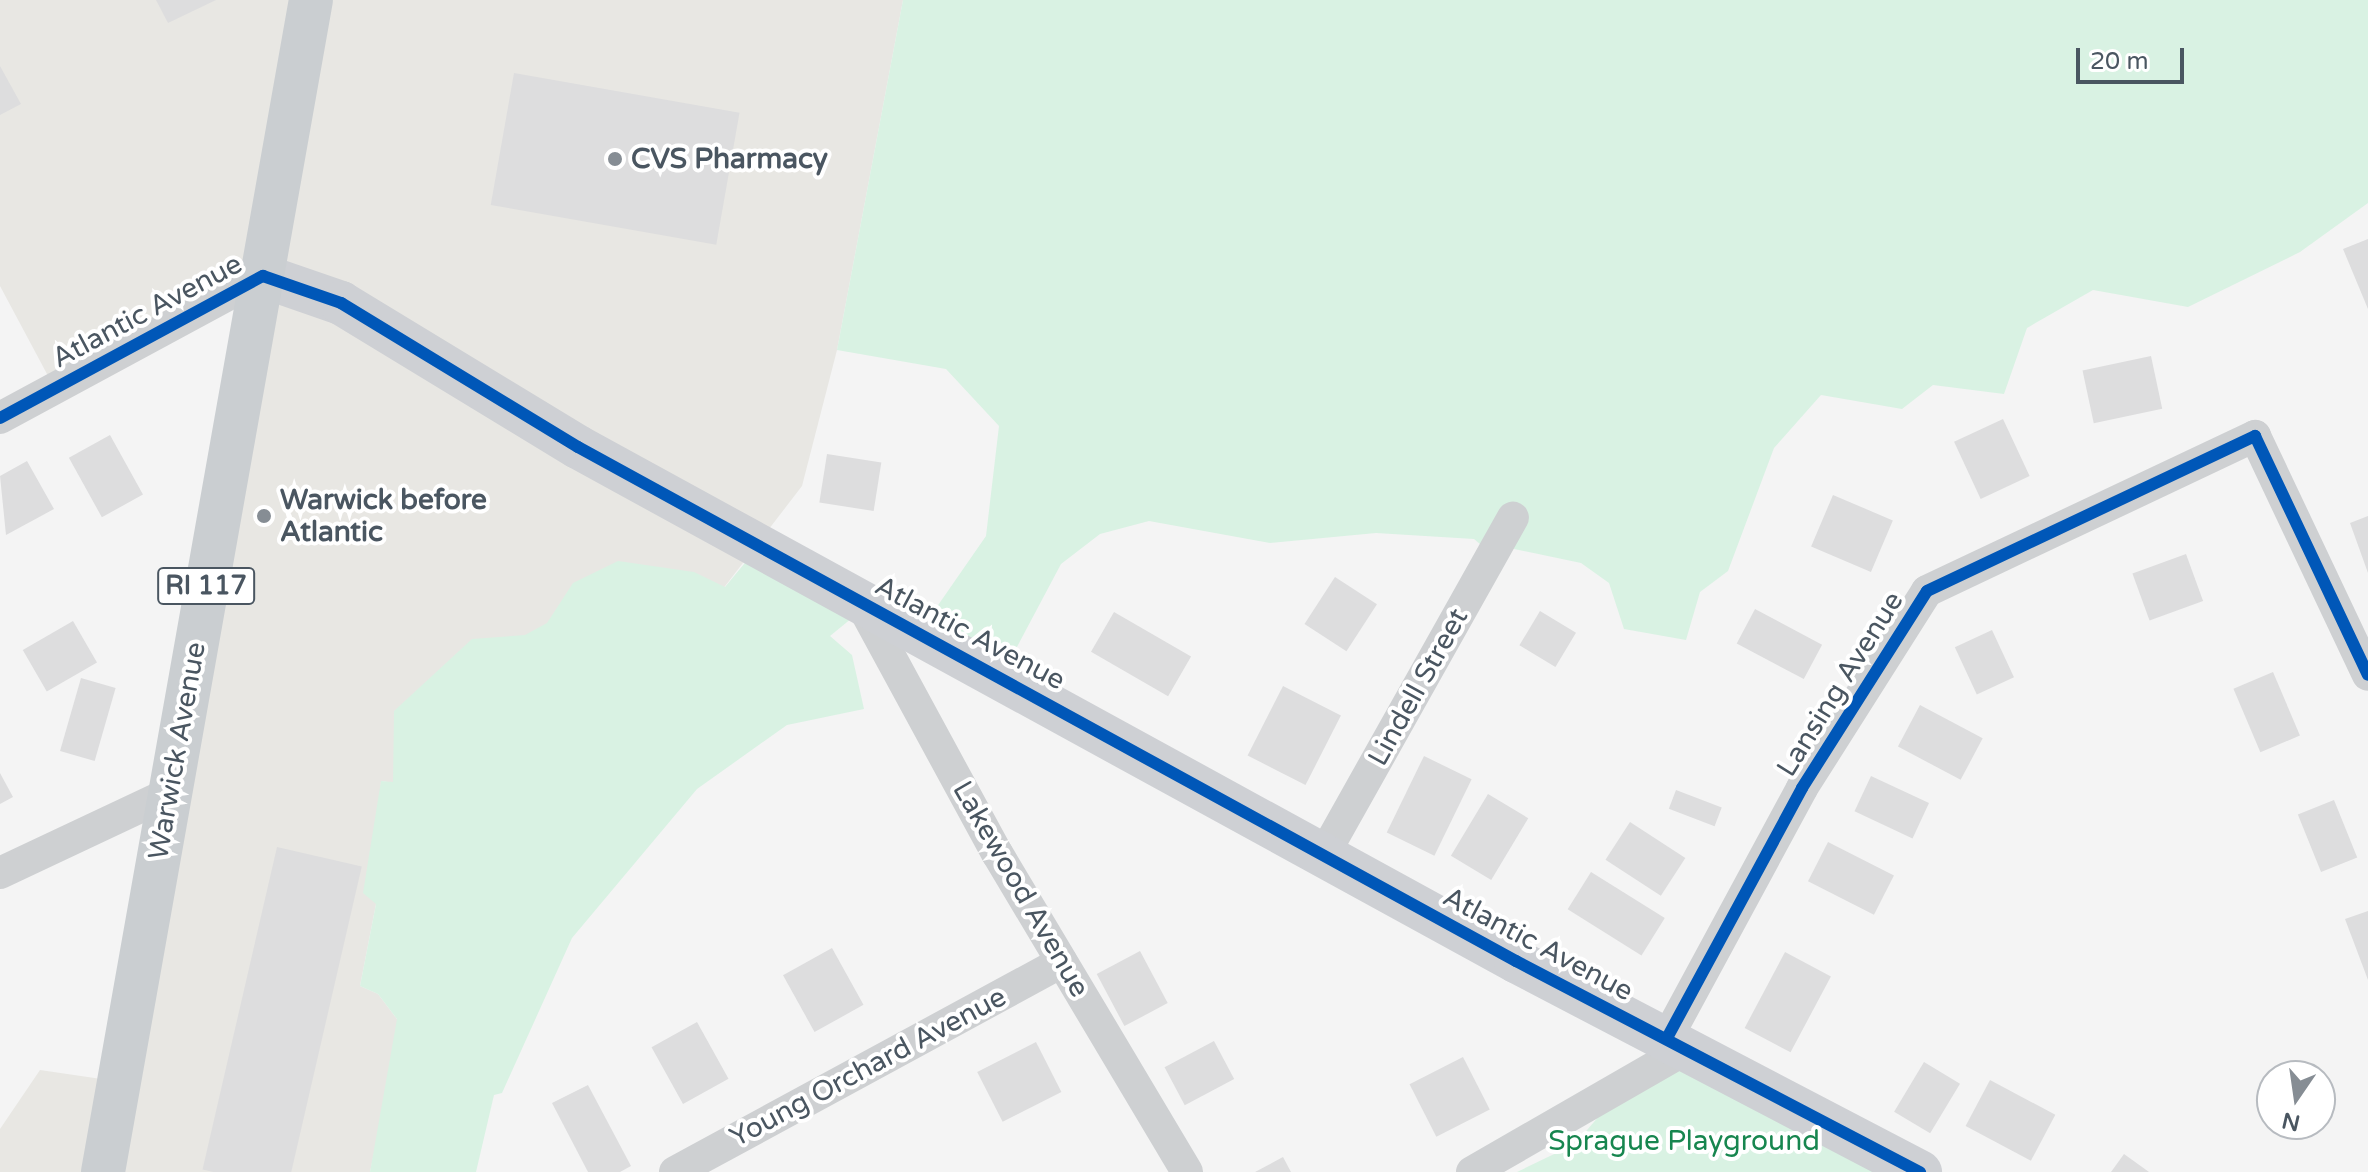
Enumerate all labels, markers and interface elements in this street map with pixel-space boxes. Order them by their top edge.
scale bar [2080,32,2188,82]
text: 20 m [2090,47,2148,76]
place label: CVS Pharmacy [631,142,828,176]
marker: CVS Pharmacy [606,150,624,168]
street label: Atlantic Avenue [46,247,248,375]
place label: Warwick before Atlantic [280,483,487,549]
marker: Warwick before Atlantic [255,507,273,525]
road number: RI 117 [156,564,256,608]
street label: Atlantic Avenue [869,569,1071,697]
street label: Lansing Avenue [1770,585,1910,783]
street label: Lindell Street [1361,602,1475,772]
street label: Warwick Avenue [141,640,213,862]
street label: Lakewood Avenue [946,775,1096,1003]
street label: Atlantic Avenue [1437,880,1639,1008]
street label: Young Orchard Avenue [724,980,1012,1154]
north arrow [2256,1060,2336,1140]
text: N [2280,1107,2303,1136]
park label: Sprague Playground [1548,1124,1820,1158]

